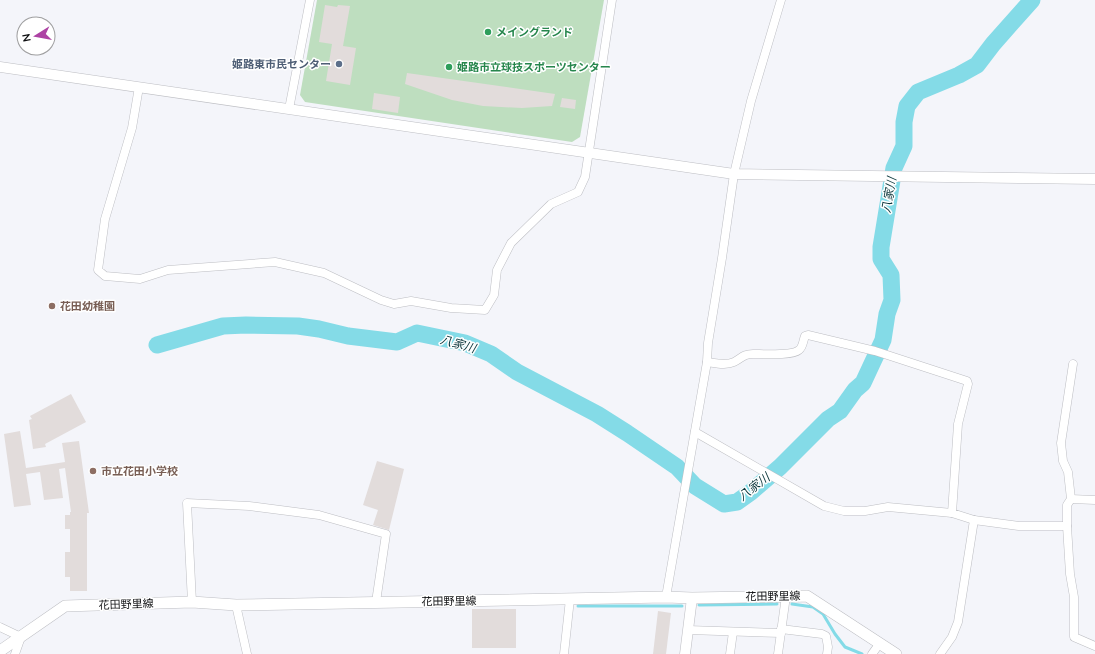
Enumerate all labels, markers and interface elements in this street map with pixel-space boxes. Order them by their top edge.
north arrow [16,16,56,56]
place label: メイングランド [496,25,573,39]
marker: メイングランド [483,27,493,37]
text: N [19,33,34,43]
place label: 姫路東市民センター [232,57,331,71]
marker: 姫路東市民センター [334,59,344,69]
place label: 姫路市立球技スポーツセンター [457,60,611,74]
marker: 姫路市立球技スポーツセンター [444,62,454,72]
water label: 八家川 [878,174,899,214]
place label: 花田幼稚園 [60,299,115,313]
marker: 花田幼稚園 [47,301,57,311]
water label: 八家川 [439,331,479,356]
place label: 市立花田小学校 [101,464,178,478]
marker: 市立花田小学校 [88,466,98,476]
water label: 八家川 [735,468,774,504]
street label: 花田野里線 [745,589,801,603]
street label: 花田野里線 [421,594,477,608]
street label: 花田野里線 [98,596,154,612]

